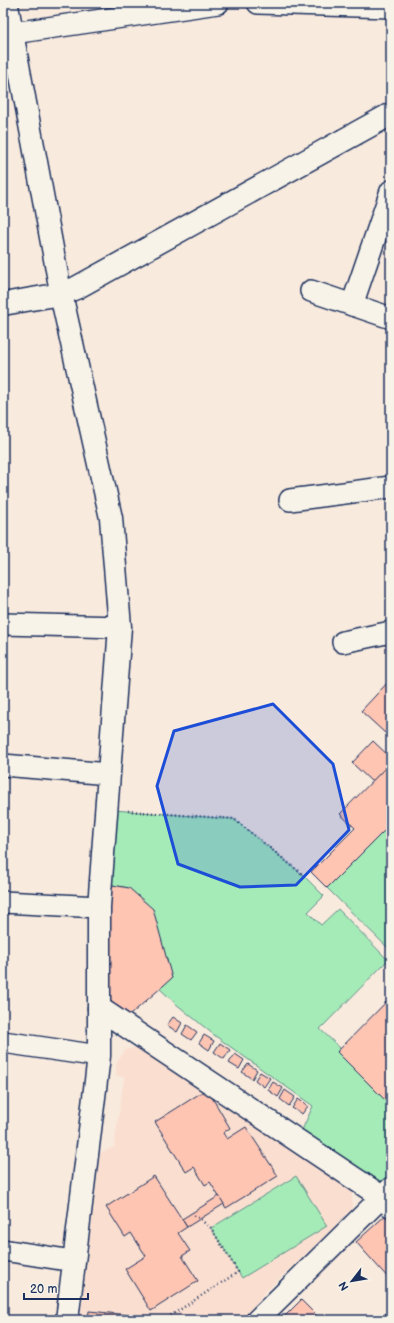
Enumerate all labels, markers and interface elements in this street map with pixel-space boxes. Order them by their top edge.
north arrow [332,1261,372,1301]
scale bar [24,1275,88,1301]
text: N [336,1279,352,1293]
text: 20 m [30,1282,57,1297]

